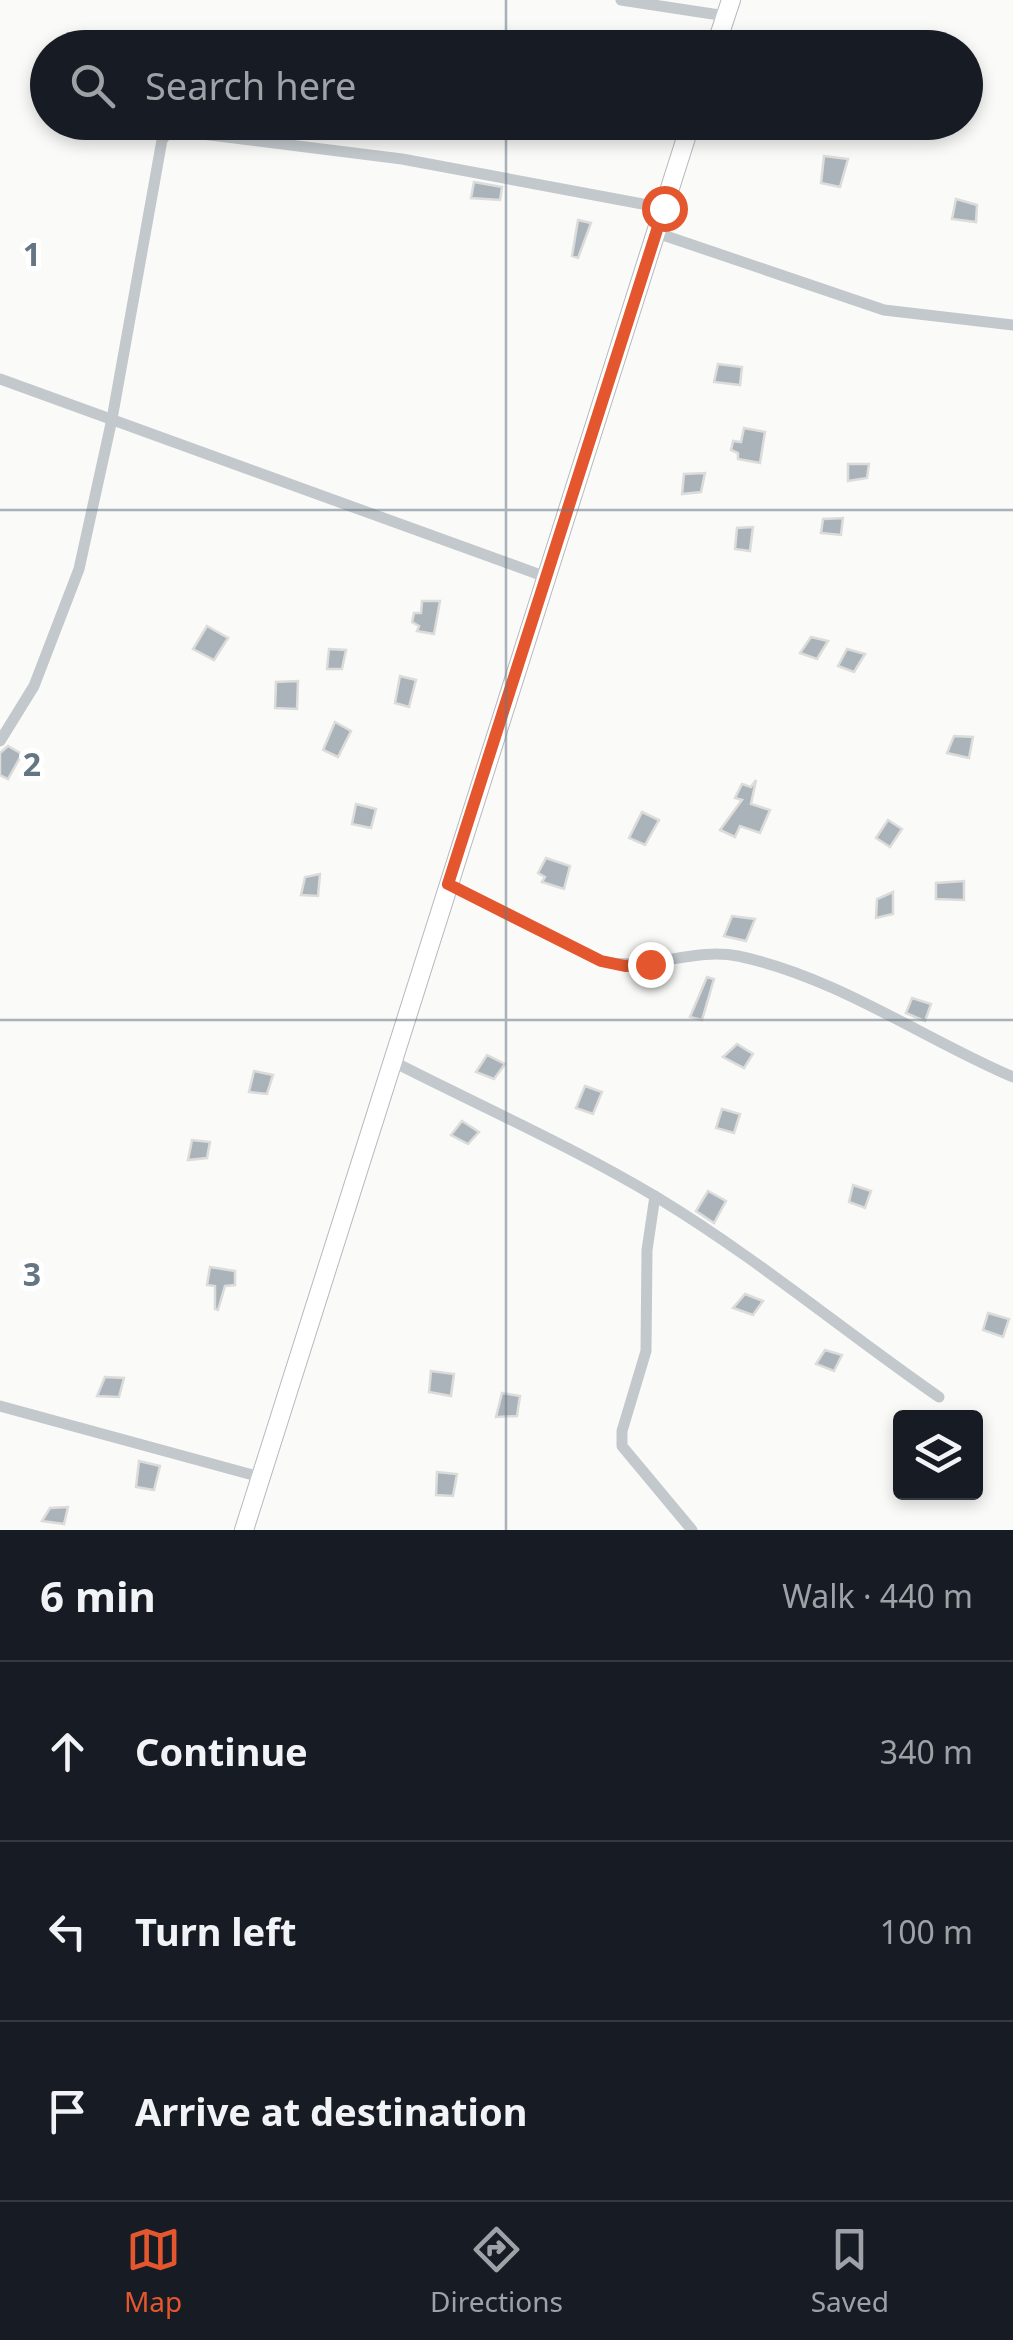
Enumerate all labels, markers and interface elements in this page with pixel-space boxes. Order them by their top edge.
search box [30,30,983,140]
icon: search [65,58,120,113]
text: Search here [145,59,356,111]
route start [642,186,688,232]
text: 1 [23,232,41,275]
text: 2 [23,742,41,785]
route end [628,942,674,988]
text: 3 [23,1252,41,1295]
map controls [893,1410,983,1500]
button: layers [893,1410,983,1500]
text: 6 min [40,1567,156,1624]
text: Walk · 440 m [782,1574,973,1617]
icon: ahead [40,1724,95,1779]
text: Continue [135,1725,308,1777]
text: 340 m [880,1730,973,1773]
icon: left [40,1904,95,1959]
text: Turn left [135,1905,297,1957]
text: 100 m [880,1910,973,1953]
icon: arrive [40,2084,95,2139]
text: Arrive at destination [135,2085,527,2137]
tab: Map [124,2222,182,2320]
tab: Directions [430,2222,563,2320]
tab: Saved [811,2222,889,2320]

